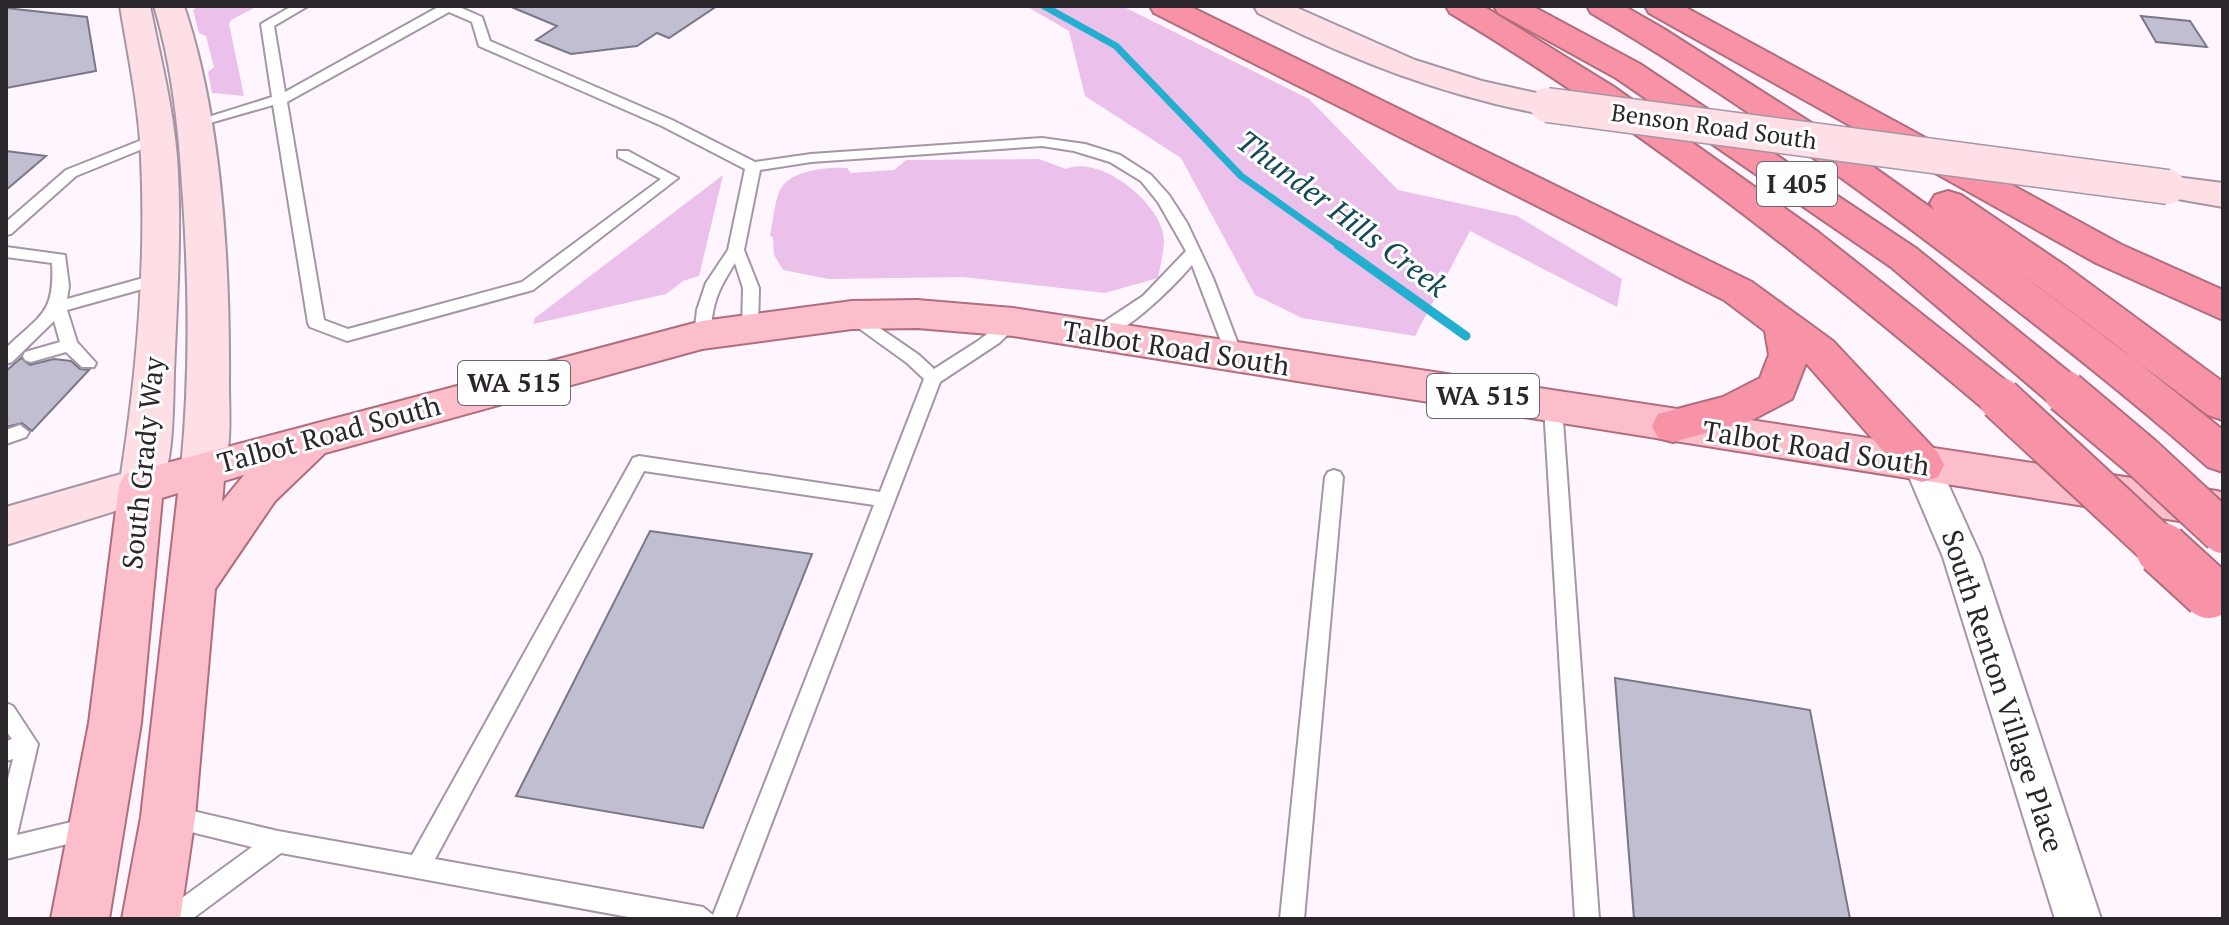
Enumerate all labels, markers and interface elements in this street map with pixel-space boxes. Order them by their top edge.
street label: Benson Road South [1609,96,1819,156]
water label: Thunder Hills Creek [1229,121,1457,306]
road number: I 405 [1757,162,1837,206]
street label: Talbot Road South [1060,311,1292,384]
street label: South Grady Way [113,354,172,571]
road number: WA 515 [458,361,570,405]
road number: WA 515 [1427,374,1539,418]
street label: Talbot Road South [213,386,444,481]
street label: Talbot Road South [1700,411,1932,484]
street label: South Renton Village Place [1934,525,2073,857]

